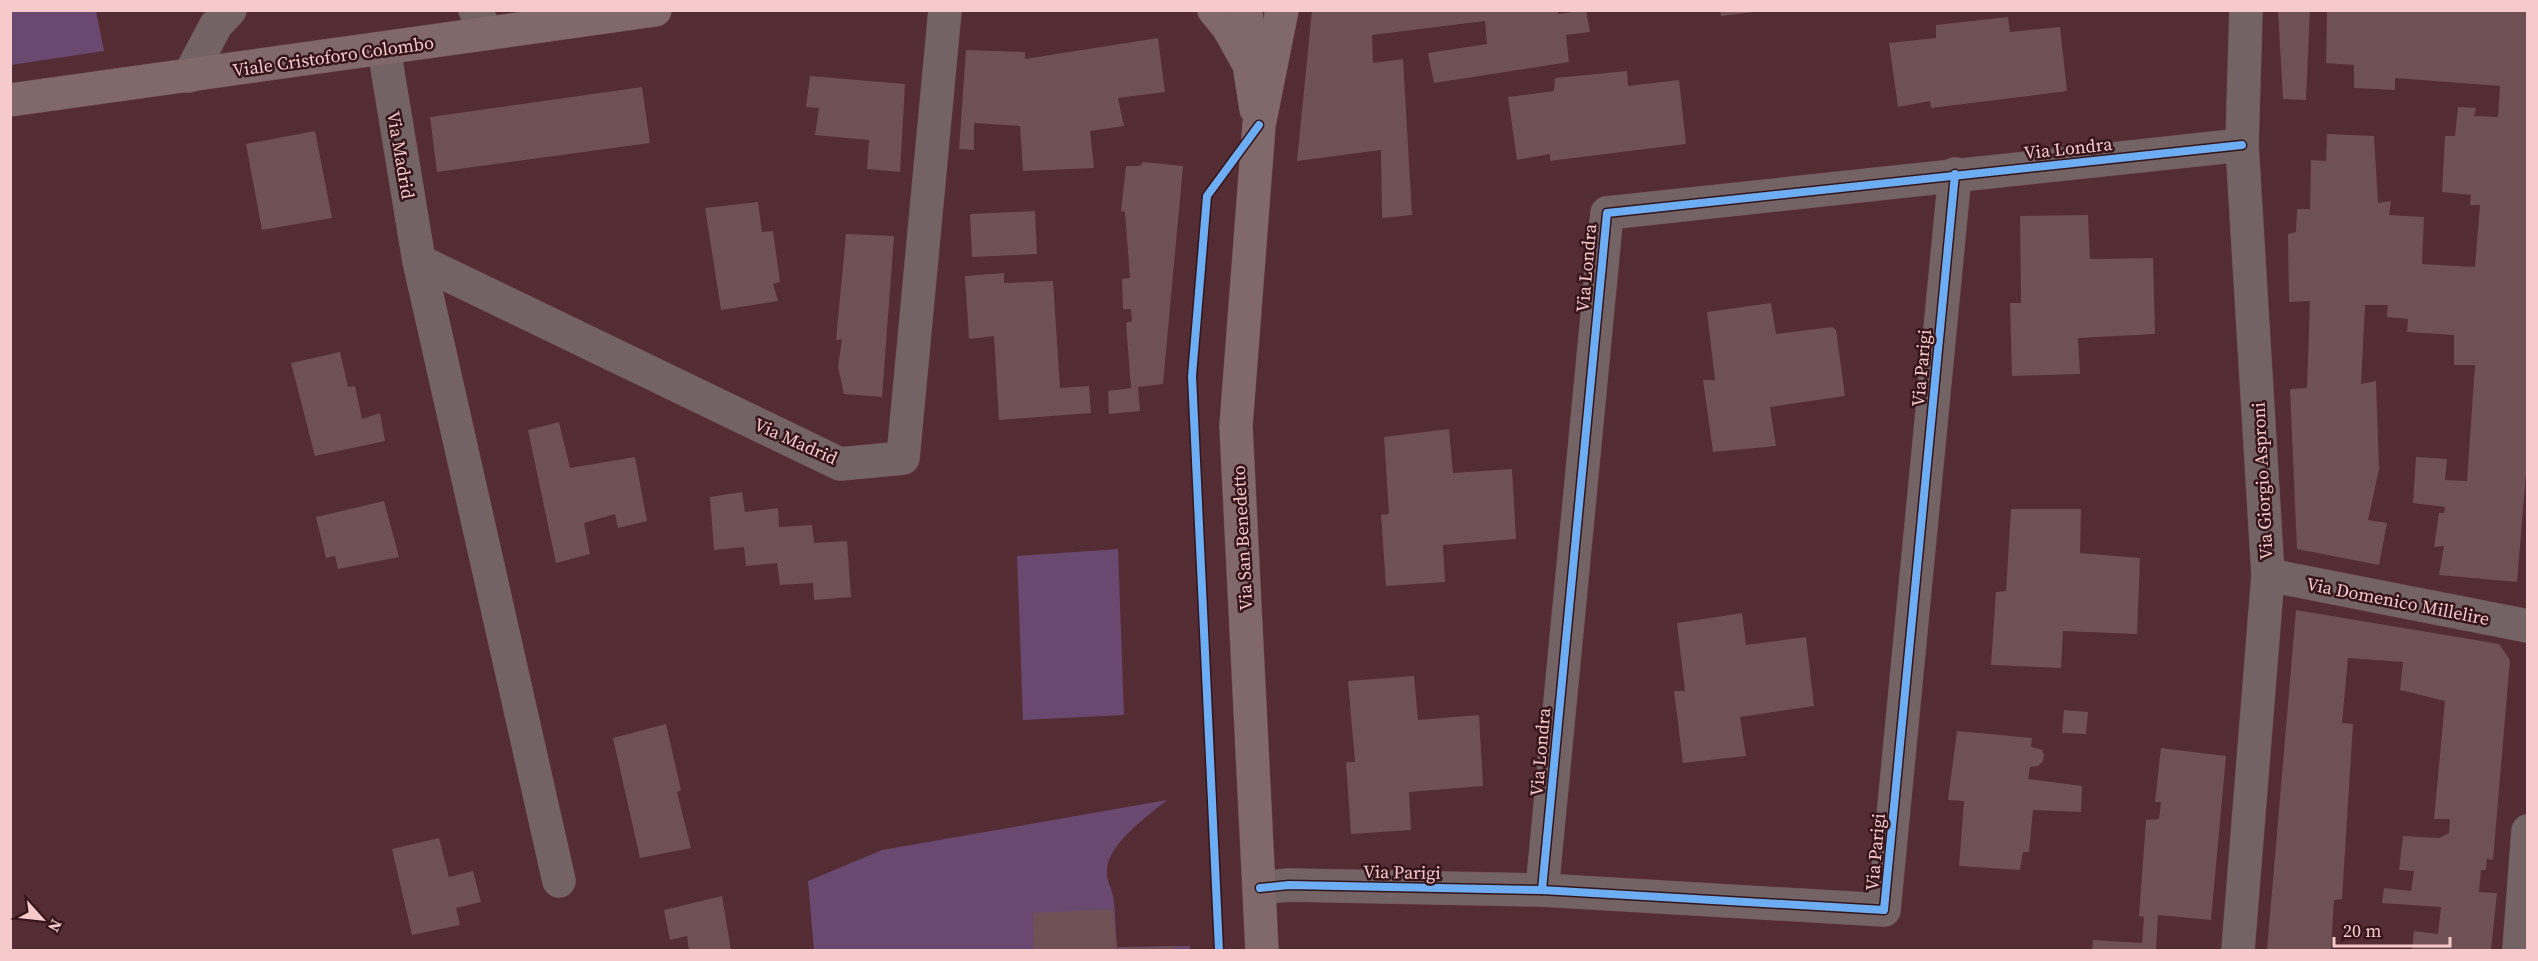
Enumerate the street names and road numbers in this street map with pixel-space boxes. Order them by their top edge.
street label: Viale Cristoforo Colombo [231,29,435,83]
street label: Via Madrid [381,109,421,201]
street label: Via Londra [2023,131,2114,165]
street label: Via Londra [1570,222,1602,313]
street label: Via Parigi [1905,328,1937,408]
street label: Via Giorgio Asproni [2245,402,2279,560]
street label: Via Madrid [750,412,842,470]
street label: Via San Benedetto [1226,465,1258,611]
street label: Via Domenico Millelire [2304,571,2492,631]
street label: Via Londra [1524,706,1556,797]
street label: Via Parigi [1859,812,1891,892]
street label: Via Parigi [1363,859,1441,885]

